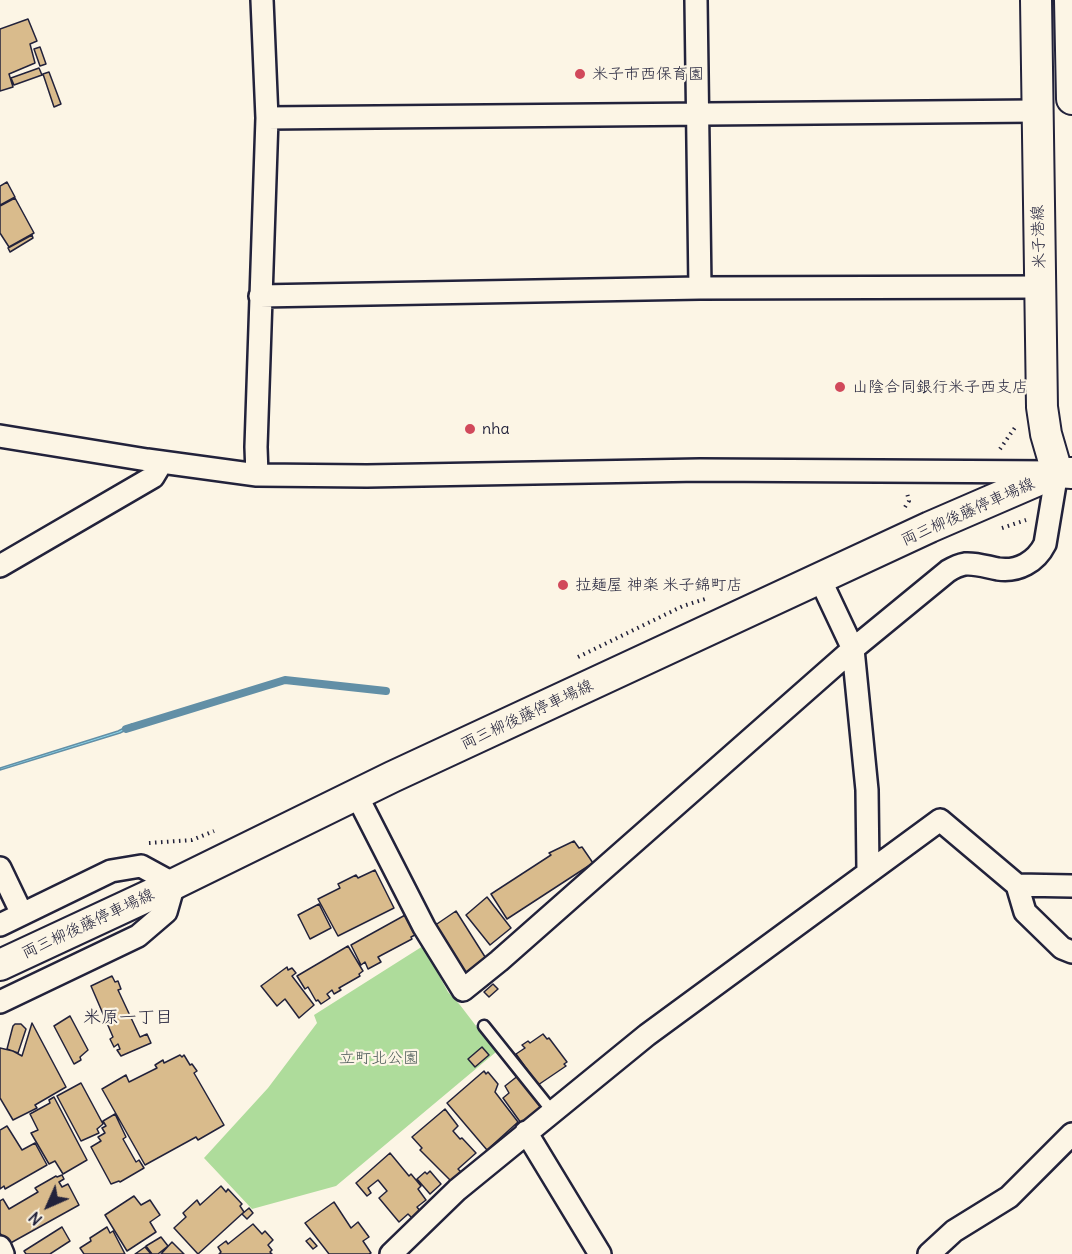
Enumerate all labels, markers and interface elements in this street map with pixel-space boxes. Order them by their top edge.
place label: 米子市西保育園 [592,64,704,84]
marker: 米子市西保育園 [573,67,587,81]
street label: 米子港線 [1028,205,1050,269]
place label: 山陰合同銀行米子西支店 [852,377,1028,397]
marker: 山陰合同銀行米子西支店 [833,380,847,394]
place label: nha [482,419,510,439]
marker: nha [463,422,477,436]
street label: 両三柳後藤停車場線 [898,474,1038,550]
place label: 拉麺屋 神楽 米子錦町店 [575,575,743,595]
marker: 拉麺屋 神楽 米子錦町店 [556,578,570,592]
street label: 両三柳後藤停車場線 [458,676,596,754]
street label: 両三柳後藤停車場線 [19,885,157,963]
district label: 米原一丁目 [83,1007,173,1029]
park label: 立町北公園 [339,1048,419,1068]
north arrow [18,1176,78,1236]
text: N [24,1208,46,1230]

